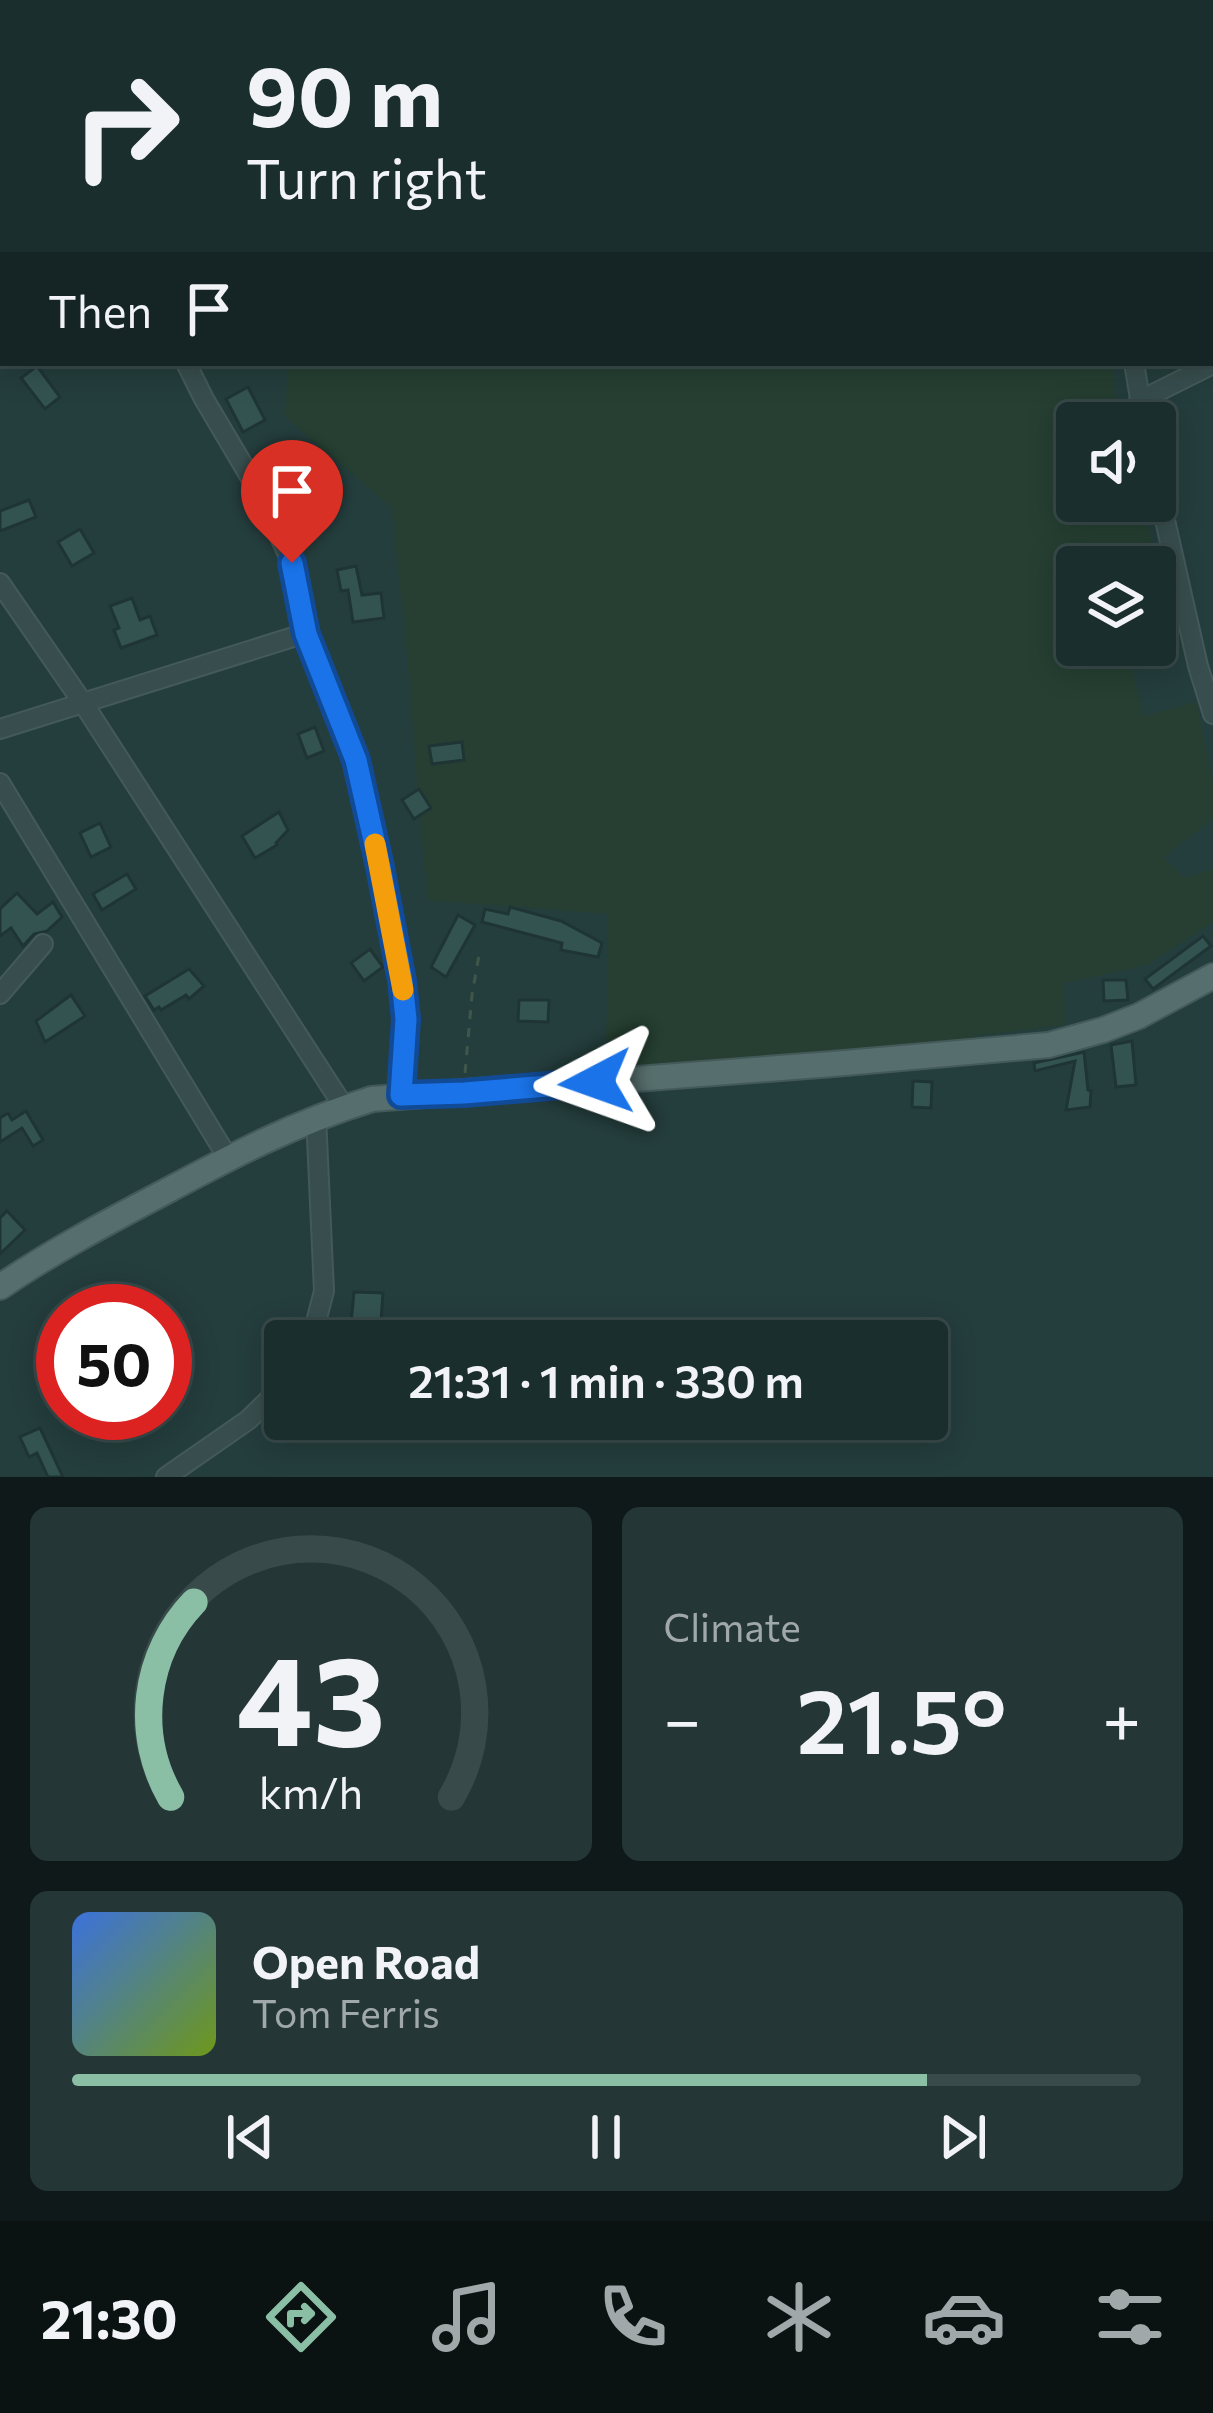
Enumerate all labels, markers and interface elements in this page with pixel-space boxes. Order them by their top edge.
text: 90 m [246,42,443,144]
icon: right [48,48,204,204]
text: Turn right [246,144,487,210]
icon: arrive [176,276,242,342]
text: Then [48,282,152,337]
map controls [1056,402,1176,666]
button: sound [1056,402,1176,522]
pin [241,440,343,563]
icon: arrive [259,458,325,524]
button: layers [1056,546,1176,666]
position arrow [533,1019,659,1145]
speed limit sign: 50 [36,1284,192,1440]
text: 21:31 · 1 min · 330 m [408,1352,804,1407]
text: Climate [664,1602,801,1650]
text: 43 [236,1619,385,1772]
text: 21.5° [796,1662,1007,1773]
text: − [664,1677,701,1758]
text: + [1102,1677,1141,1758]
text: km/h [259,1765,363,1818]
text: Open Road [252,1933,480,1988]
text: Tom Ferris [252,1988,440,2036]
icon: previous [217,2104,283,2170]
icon: pause [573,2104,639,2170]
icon: next [930,2104,996,2170]
icon: directions [259,2275,343,2359]
icon: music [425,2275,509,2359]
icon: phone [591,2275,675,2359]
icon: climate [757,2275,841,2359]
icon: car [922,2275,1006,2359]
icon: filters [1088,2275,1172,2359]
text: 21:30 [41,2284,178,2350]

